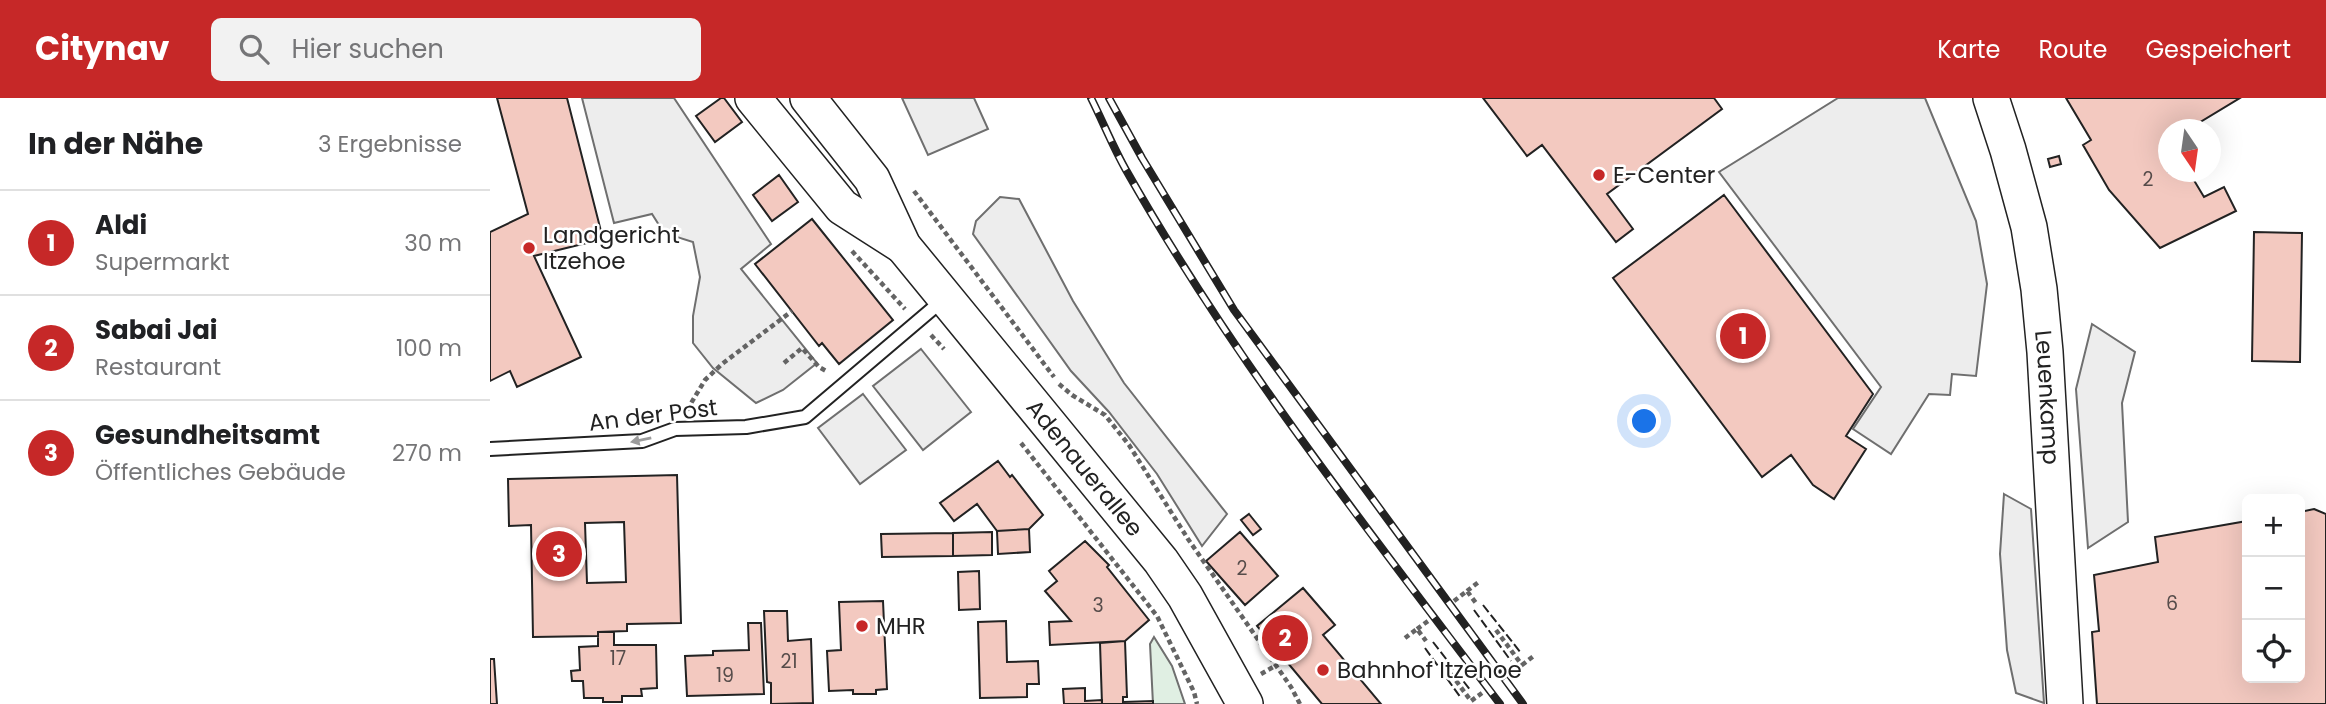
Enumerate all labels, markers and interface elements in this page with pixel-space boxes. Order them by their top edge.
search box [211,18,701,81]
text: Citynav [35,25,169,72]
icon: search [235,30,273,68]
text: Hier suchen [291,31,444,67]
text: Karte [1937,33,2000,66]
text: Route [2038,33,2107,66]
text: Gespeichert [2145,33,2291,66]
north arrow [2158,119,2221,182]
text: In der Nähe [28,122,203,165]
text: 3 Ergebnisse [318,128,462,160]
place label: E-Center [1613,159,1715,191]
house number: 2 [2143,166,2154,193]
marker: E-Center [1591,167,1607,183]
text: Aldi [95,207,147,243]
place label: Landgericht Itzehoe [543,219,680,277]
text: 1 [47,227,55,259]
text: 30 m [404,227,462,259]
marker: Landgericht Itzehoe [521,240,537,256]
text: Supermarkt [95,246,230,278]
pin: 1 [1720,310,1766,362]
text: Sabai Jai [95,312,218,348]
street label: Leuenkamp [2027,329,2067,465]
text: 2 [44,332,58,364]
text: 100 m [396,332,462,364]
text: Restaurant [95,351,221,383]
street label: An der Post [587,391,719,439]
street label: Adenauerallee [1019,393,1151,543]
your location [1627,404,1661,438]
text: Gesundheitsamt [95,417,320,453]
one-way arrow [630,434,652,445]
text: 3 [44,437,58,469]
text: 270 m [392,437,462,469]
text: Öffentliches Gebäude [95,456,346,488]
map controls [2242,494,2305,683]
button: + [2242,494,2305,557]
pin: 3 [536,528,582,580]
house number: 2 [1237,555,1248,582]
button: − [2242,557,2305,620]
house number: 6 [2166,590,2178,617]
house number: 3 [1092,592,1104,619]
place label: MHR [876,610,926,642]
pin: 2 [1262,612,1308,664]
marker: MHR [854,618,870,634]
button: locate [2242,620,2305,683]
house number: 17 [610,645,626,672]
house number: 21 [780,648,798,675]
place label: Bahnhof Itzehoe [1337,654,1522,686]
house number: 19 [716,662,734,689]
marker: Bahnhof Itzehoe [1315,662,1331,678]

